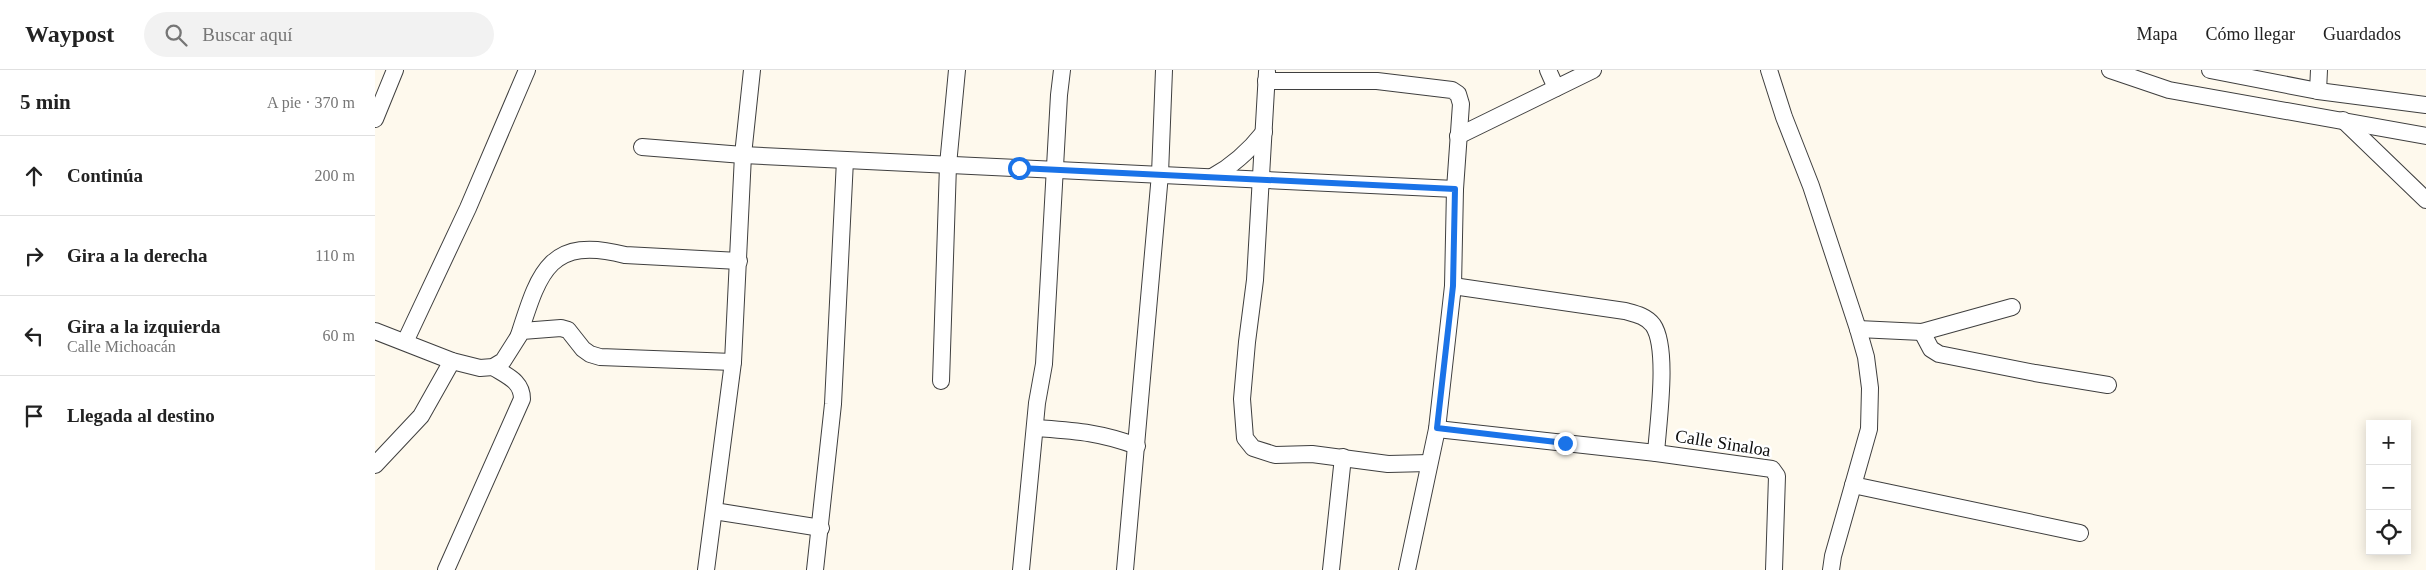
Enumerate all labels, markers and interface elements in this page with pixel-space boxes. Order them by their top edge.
search box [144,12,494,57]
text: Waypost [25,21,114,47]
icon: search [162,21,190,49]
text: Buscar aquí [202,24,293,45]
text: Mapa [2137,24,2178,44]
text: Cómo llegar [2206,24,2295,44]
text: Guardados [2323,24,2401,44]
text: 5 min [20,90,71,114]
text: A pie · 370 m [267,94,355,111]
route start [1008,157,1031,180]
icon: ahead [20,162,48,190]
text: Continúa [67,165,143,186]
text: 200 m [315,167,355,184]
icon: right [20,242,48,270]
text: Gira a la derecha [67,245,208,266]
text: 110 m [315,247,355,264]
text: Gira a la izquierda [67,316,221,337]
icon: left [20,322,48,350]
text: 60 m [323,327,355,344]
text: Calle Michoacán [67,338,176,355]
icon: arrive [20,402,48,430]
text: Llegada al destino [67,405,215,426]
map controls [2366,420,2411,555]
button: + [2366,420,2411,465]
street label: Calle Sinaloa [1674,426,1772,460]
route end [1554,432,1577,455]
button: − [2366,465,2411,510]
button: locate [2366,510,2411,555]

